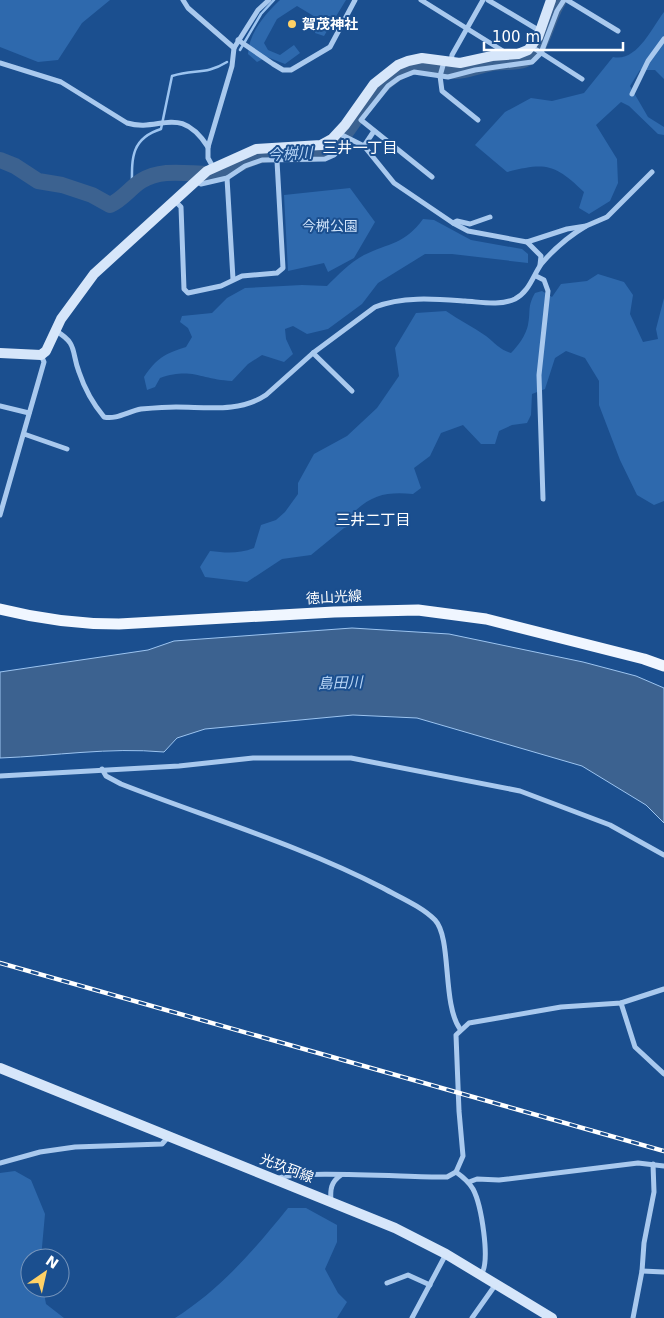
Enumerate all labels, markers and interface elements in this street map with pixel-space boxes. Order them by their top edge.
place label: 賀茂神社 [302,16,358,32]
marker: 賀茂神社 [286,18,298,30]
scale bar [484,20,623,52]
text: 100 m [492,28,540,46]
district label: 三井一丁目 [322,139,398,157]
water label: 今桝川 [267,144,315,164]
park label: 今桝公園 [302,218,358,234]
district label: 三井二丁目 [335,511,411,529]
street label: 徳山光線 [306,588,362,606]
water label: 島田川 [317,673,365,693]
street label: 光玖珂線 [258,1150,316,1186]
north arrow [20,1248,70,1298]
text: N [43,1252,62,1272]

